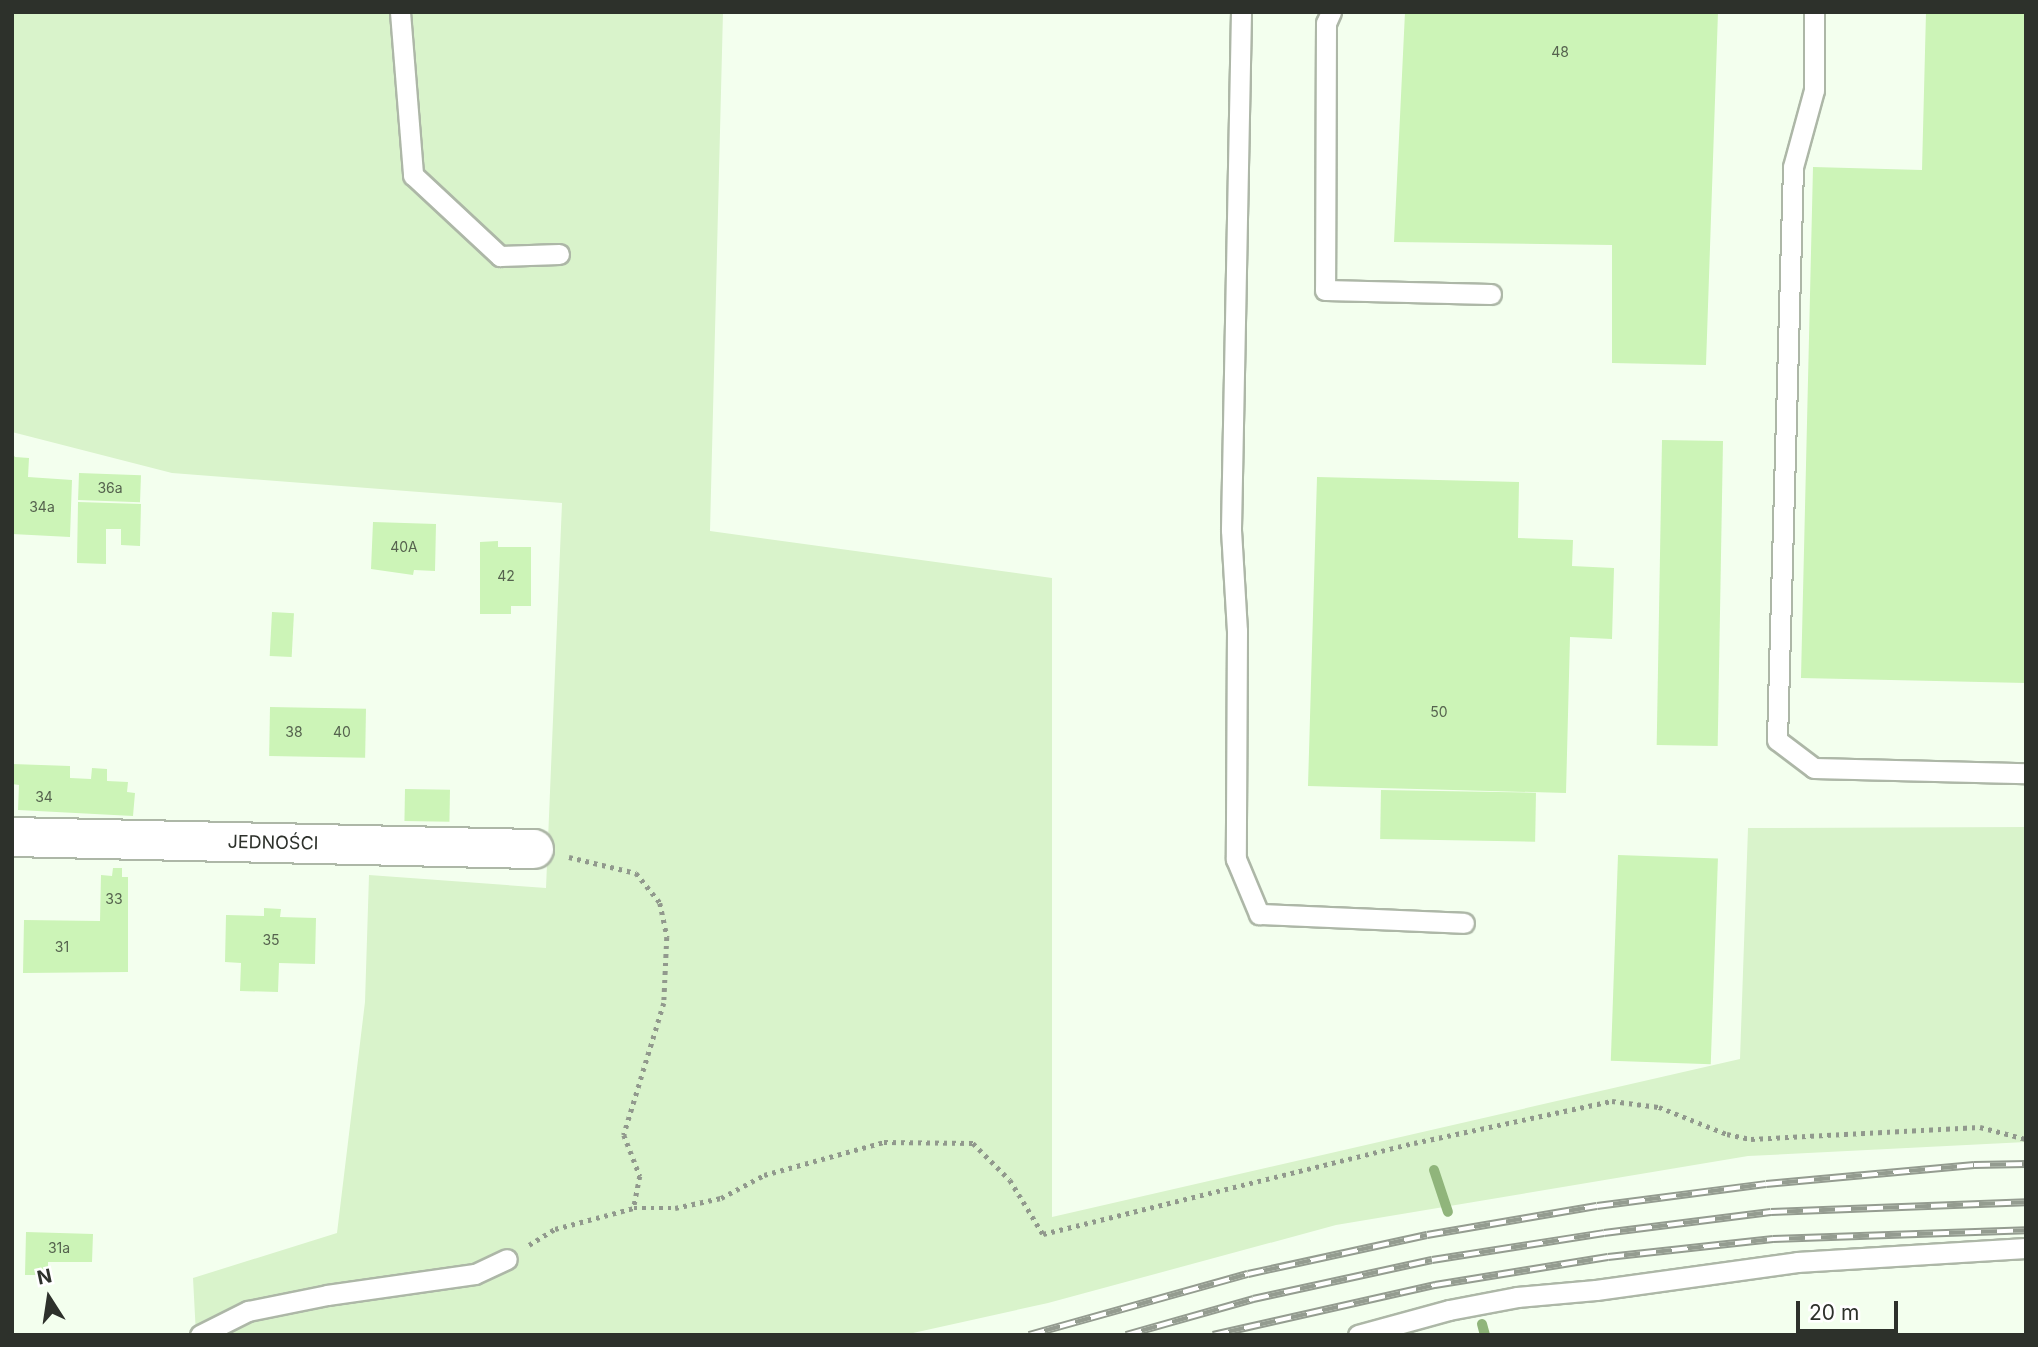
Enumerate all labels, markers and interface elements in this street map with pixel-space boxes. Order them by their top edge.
house number: 48 [1551,44,1569,60]
house number: 36a [97,480,123,496]
house number: 34a [29,499,55,515]
house number: 40A [390,539,418,555]
house number: 42 [497,568,515,584]
house number: 50 [1430,704,1448,720]
house number: 38 [285,724,303,740]
house number: 40 [333,724,351,740]
house number: 34 [35,789,53,805]
street label: JEDNOŚCI [227,831,319,855]
house number: 33 [105,891,123,907]
house number: 35 [262,932,280,948]
house number: 31 [55,939,69,955]
house number: 31a [48,1240,70,1256]
north arrow [14,1263,84,1333]
text: N [35,1264,54,1290]
scale bar [1800,1288,1902,1332]
text: 20 m [1809,1300,1859,1325]

